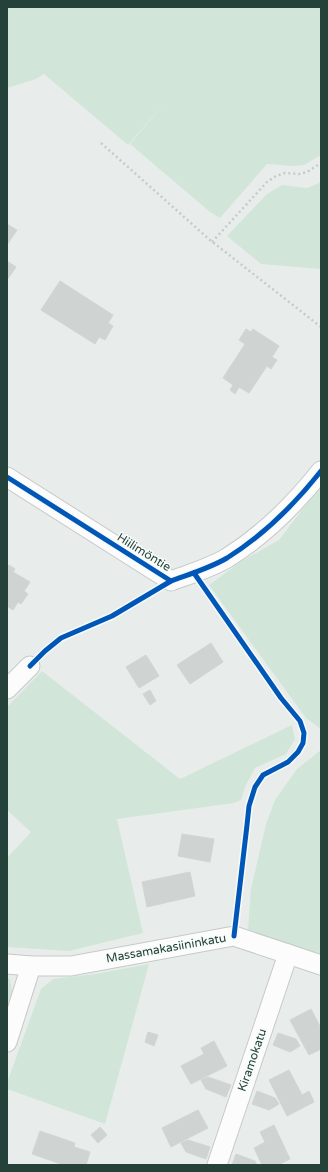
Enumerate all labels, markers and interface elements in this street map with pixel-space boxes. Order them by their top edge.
street label: Hiilimöntie [115,530,174,574]
street label: Massamakasiininkatu [105,931,227,965]
street label: Kiramokatu [235,1027,269,1093]

